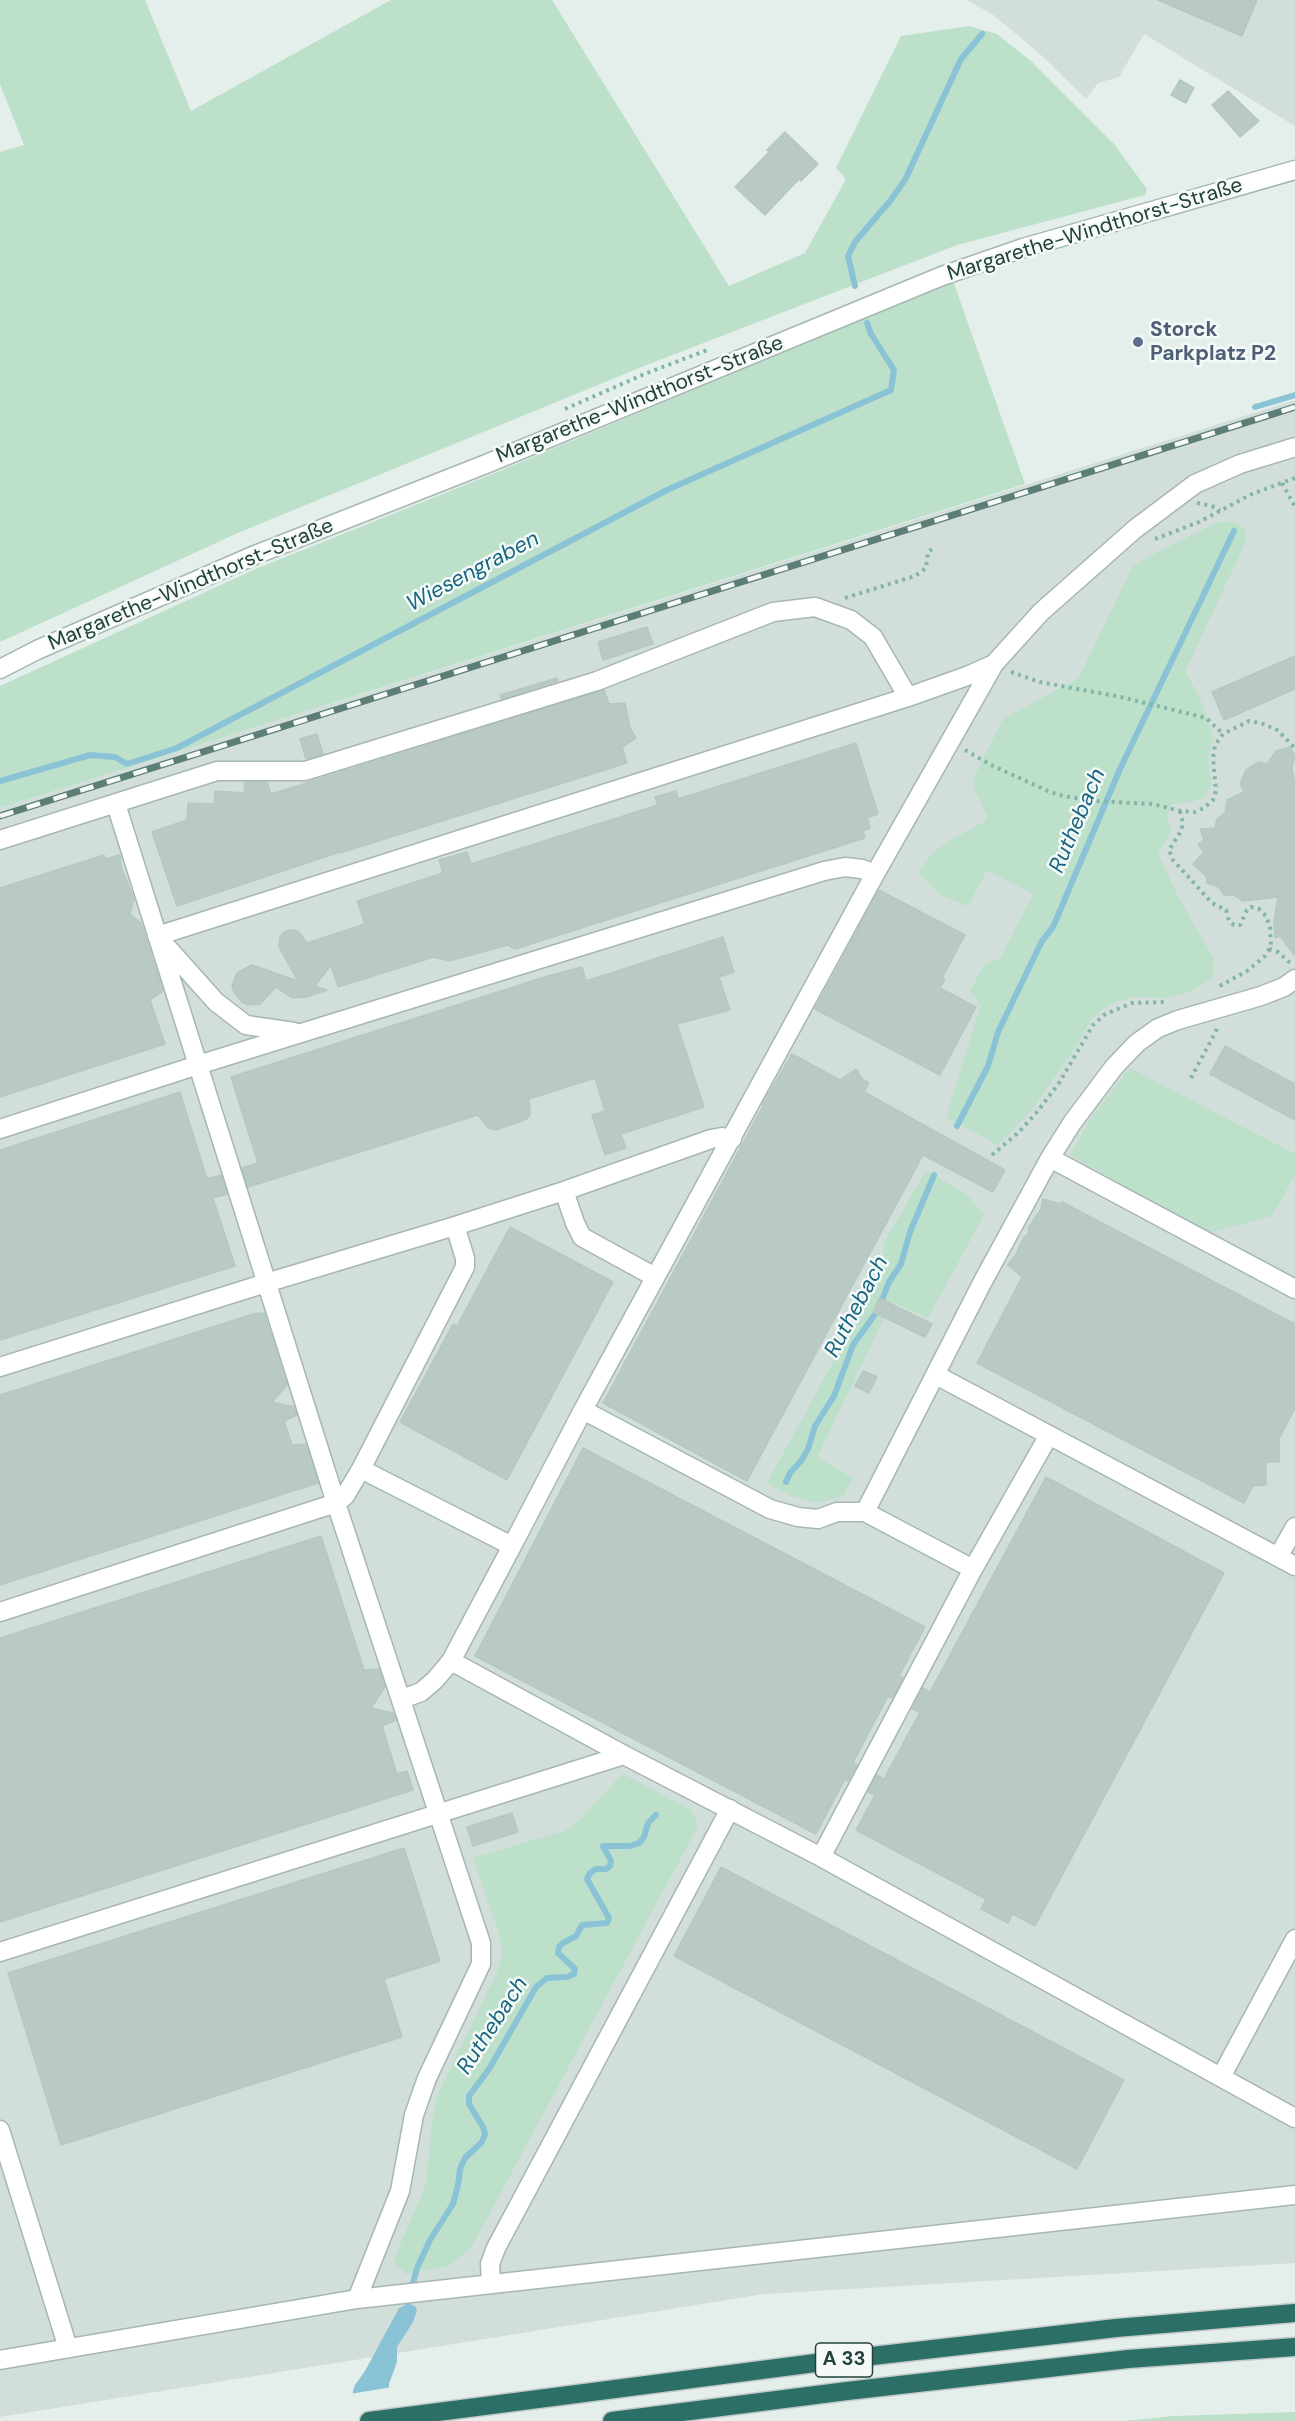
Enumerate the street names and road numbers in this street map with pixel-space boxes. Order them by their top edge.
street label: Margarethe-Windthorst-Straße [944,173,1246,287]
street label: Margarethe-Windthorst-Straße [493,331,787,469]
street label: Margarethe-Windthorst-Straße [45,513,337,657]
road number: A 33 [816,2343,872,2377]

